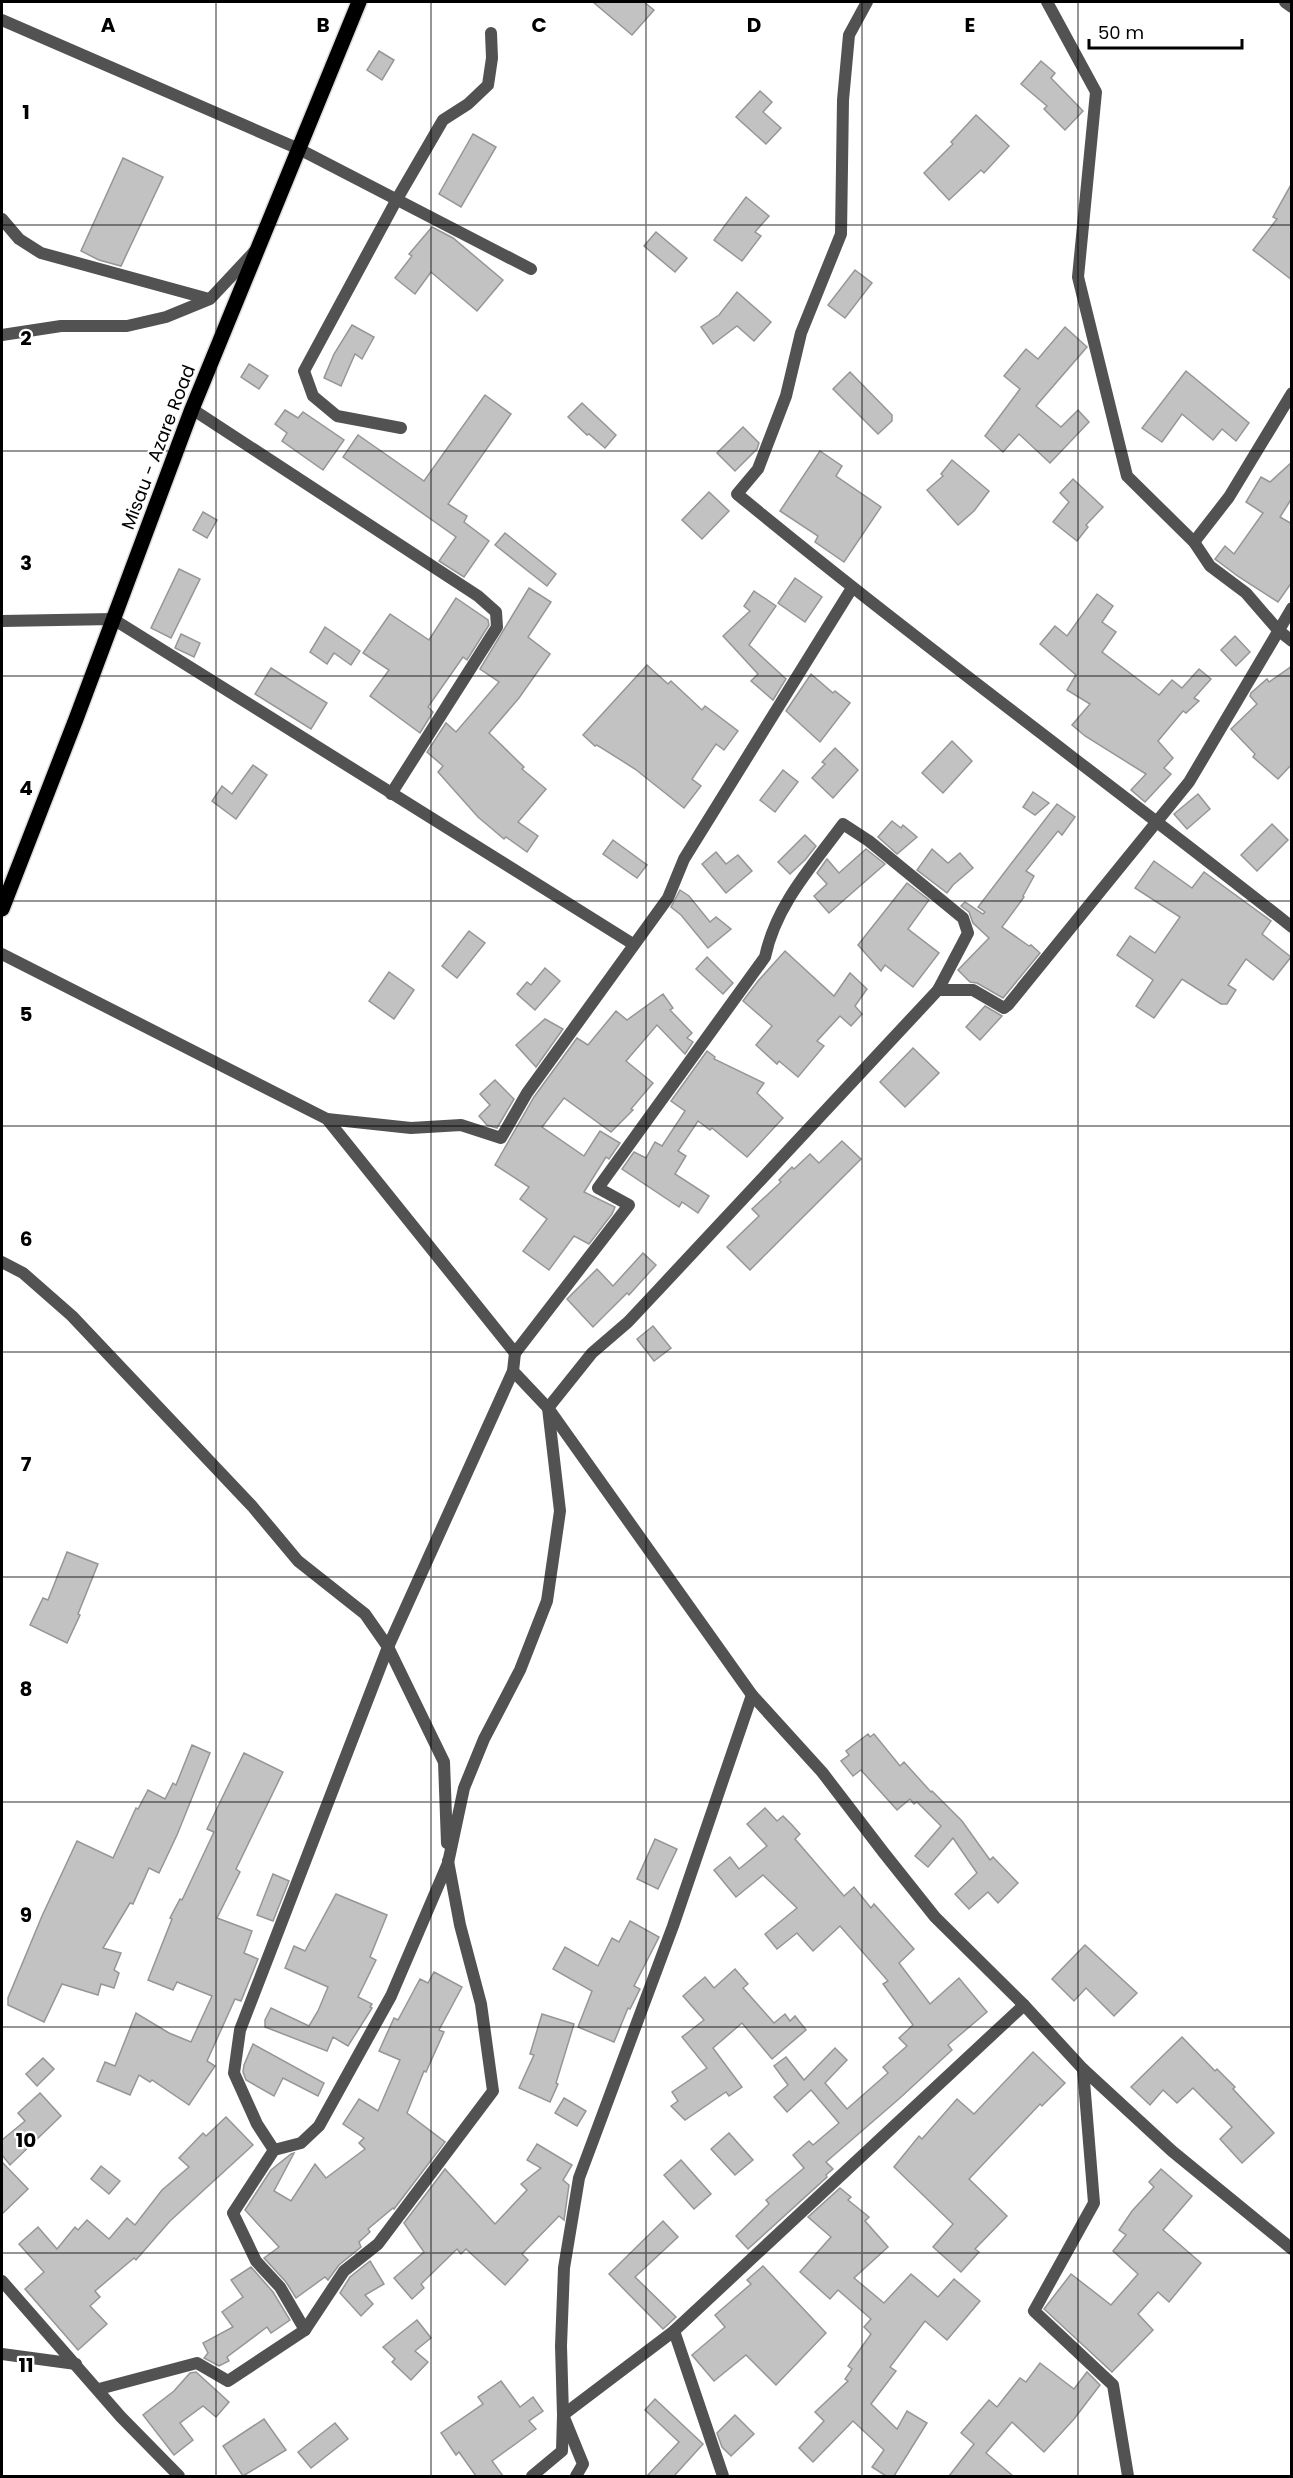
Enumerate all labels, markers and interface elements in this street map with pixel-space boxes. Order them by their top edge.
text: A [101,11,116,39]
text: B [316,11,330,39]
text: C [531,11,547,39]
text: D [747,11,761,39]
text: E [965,11,975,39]
scale bar [1089,12,1242,50]
text: 50 m [1098,20,1144,45]
text: 1 [22,98,30,126]
text: 2 [20,324,32,352]
street label: Misau - Azare Road [115,361,201,533]
text: 3 [20,549,32,577]
text: 4 [19,774,33,802]
text: 5 [20,1000,33,1028]
text: 6 [20,1225,32,1253]
text: 7 [21,1450,32,1478]
text: 8 [20,1675,32,1703]
text: 9 [20,1901,32,1929]
text: 10 [16,2126,36,2154]
text: 11 [18,2351,34,2379]

